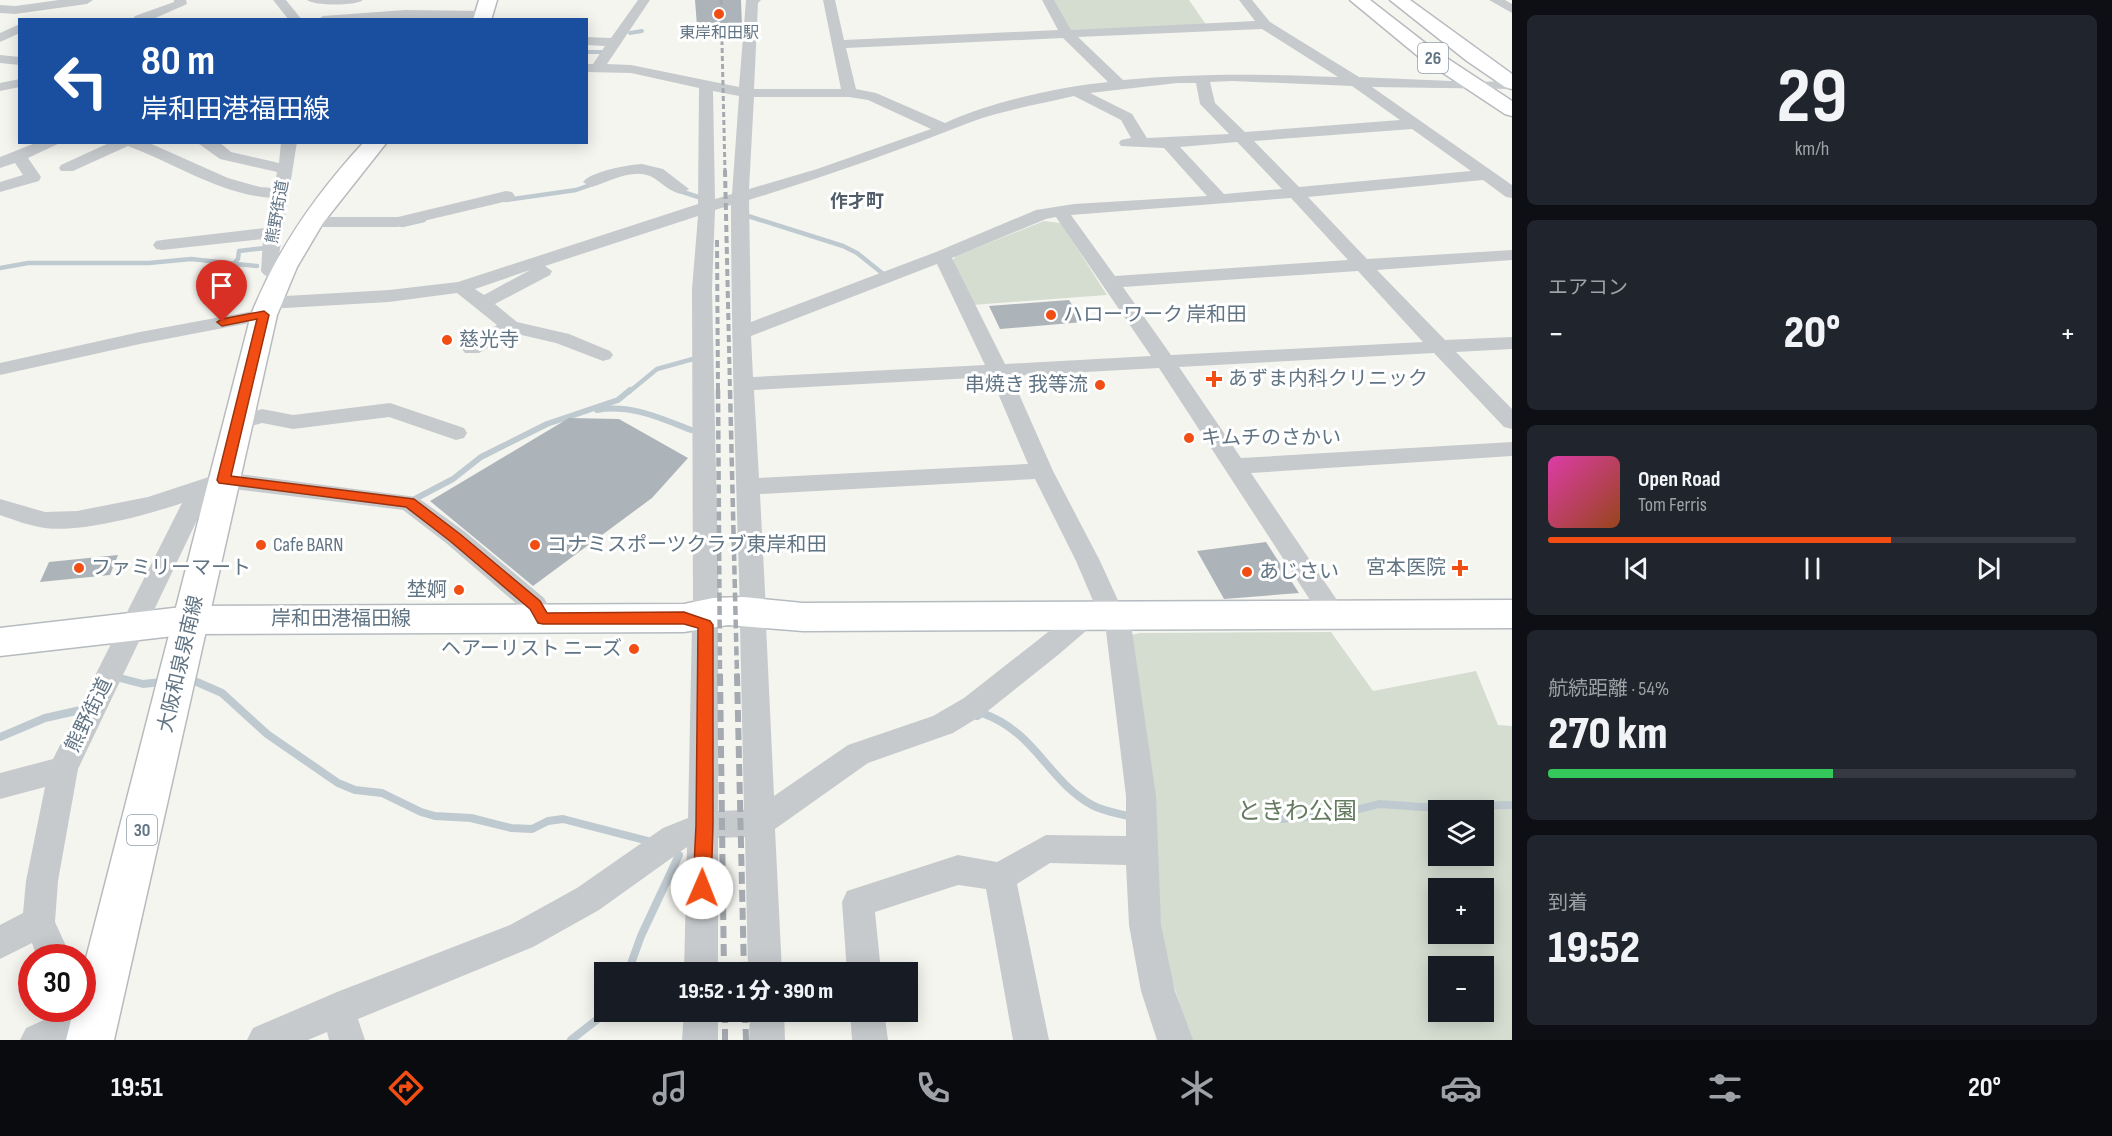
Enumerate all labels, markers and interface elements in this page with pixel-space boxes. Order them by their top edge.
marker: 東岸和田駅 [712,7,726,21]
place label: 東岸和田駅 [679,24,759,43]
text: 80 m [141,36,215,87]
icon: left [42,42,120,120]
road number: 26 [1418,43,1448,73]
text: 29 [1776,51,1848,144]
text: 岸和田港福田線 [141,94,330,126]
text: km/h [1795,137,1829,161]
street label: 熊野街道 [263,179,293,245]
district label: 作才町 [830,191,884,212]
pin [196,260,247,322]
icon: arrive [205,269,238,302]
text: エアコン [1548,276,1628,300]
place label: ハローワーク 岸和田 [1063,303,1246,327]
text: 20° [1784,306,1840,361]
marker: ハローワーク 岸和田 [1044,308,1058,322]
text: − [1548,314,1564,354]
text: + [2060,314,2076,354]
place label: 慈光寺 [459,328,519,352]
marker: 慈光寺 [440,333,454,347]
place label: あずま内科クリニック [1228,367,1428,391]
marker: あずま内科クリニック [1205,370,1223,388]
place label: 串焼き 我等流 [965,373,1088,397]
marker: 串焼き 我等流 [1093,378,1107,392]
place label: キムチのさかい [1201,426,1341,450]
marker: キムチのさかい [1182,431,1196,445]
text: Open Road [1638,466,1720,493]
text: Tom Ferris [1638,493,1707,517]
place label: Cafe BARN [273,533,343,557]
place label: コナミスポーツクラブ東岸和田 [547,533,827,557]
marker: Cafe BARN [254,538,268,552]
marker: コナミスポーツクラブ東岸和田 [528,538,542,552]
icon: previous [1620,552,1653,585]
icon: pause [1796,552,1829,585]
icon: next [1972,552,2005,585]
place label: ファミリーマート [91,556,251,580]
place label: 宮本医院 [1366,556,1446,580]
marker: 宮本医院 [1451,559,1469,577]
place label: あじさい [1259,560,1339,584]
marker: ファミリーマート [72,561,86,575]
marker: あじさい [1240,565,1254,579]
place label: 埜婀 [407,578,447,602]
marker: 埜婀 [452,583,466,597]
street label: 大阪和泉泉南線 [154,593,208,735]
street label: 岸和田港福田線 [271,607,411,631]
place label: ヘアーリスト ニーズ [441,637,622,661]
marker: ヘアーリスト ニーズ [627,642,641,656]
street label: 熊野街道 [61,674,117,756]
text: 航続距離 · 54% [1548,677,1669,701]
text: 270 km [1548,707,1667,762]
park label: ときわ公園 [1237,797,1357,826]
map controls [1428,800,1494,1022]
button: layers [1428,800,1494,866]
road number: 30 [127,815,157,845]
position arrow [670,856,734,920]
button: + [1428,878,1494,944]
text: 到着 [1548,891,1588,915]
text: 19:52 [1548,921,1640,976]
speed limit sign: 30 [18,944,96,1022]
button: − [1428,956,1494,1022]
text: 19:52 · 1 分 · 390 m [679,978,833,1005]
icon: directions [385,1067,427,1109]
icon: music [649,1067,691,1109]
icon: phone [912,1067,954,1109]
icon: climate [1176,1067,1218,1109]
icon: car [1440,1067,1482,1109]
icon: filters [1704,1067,1746,1109]
text: 19:51 [111,1072,163,1104]
text: 20° [1968,1072,2001,1104]

